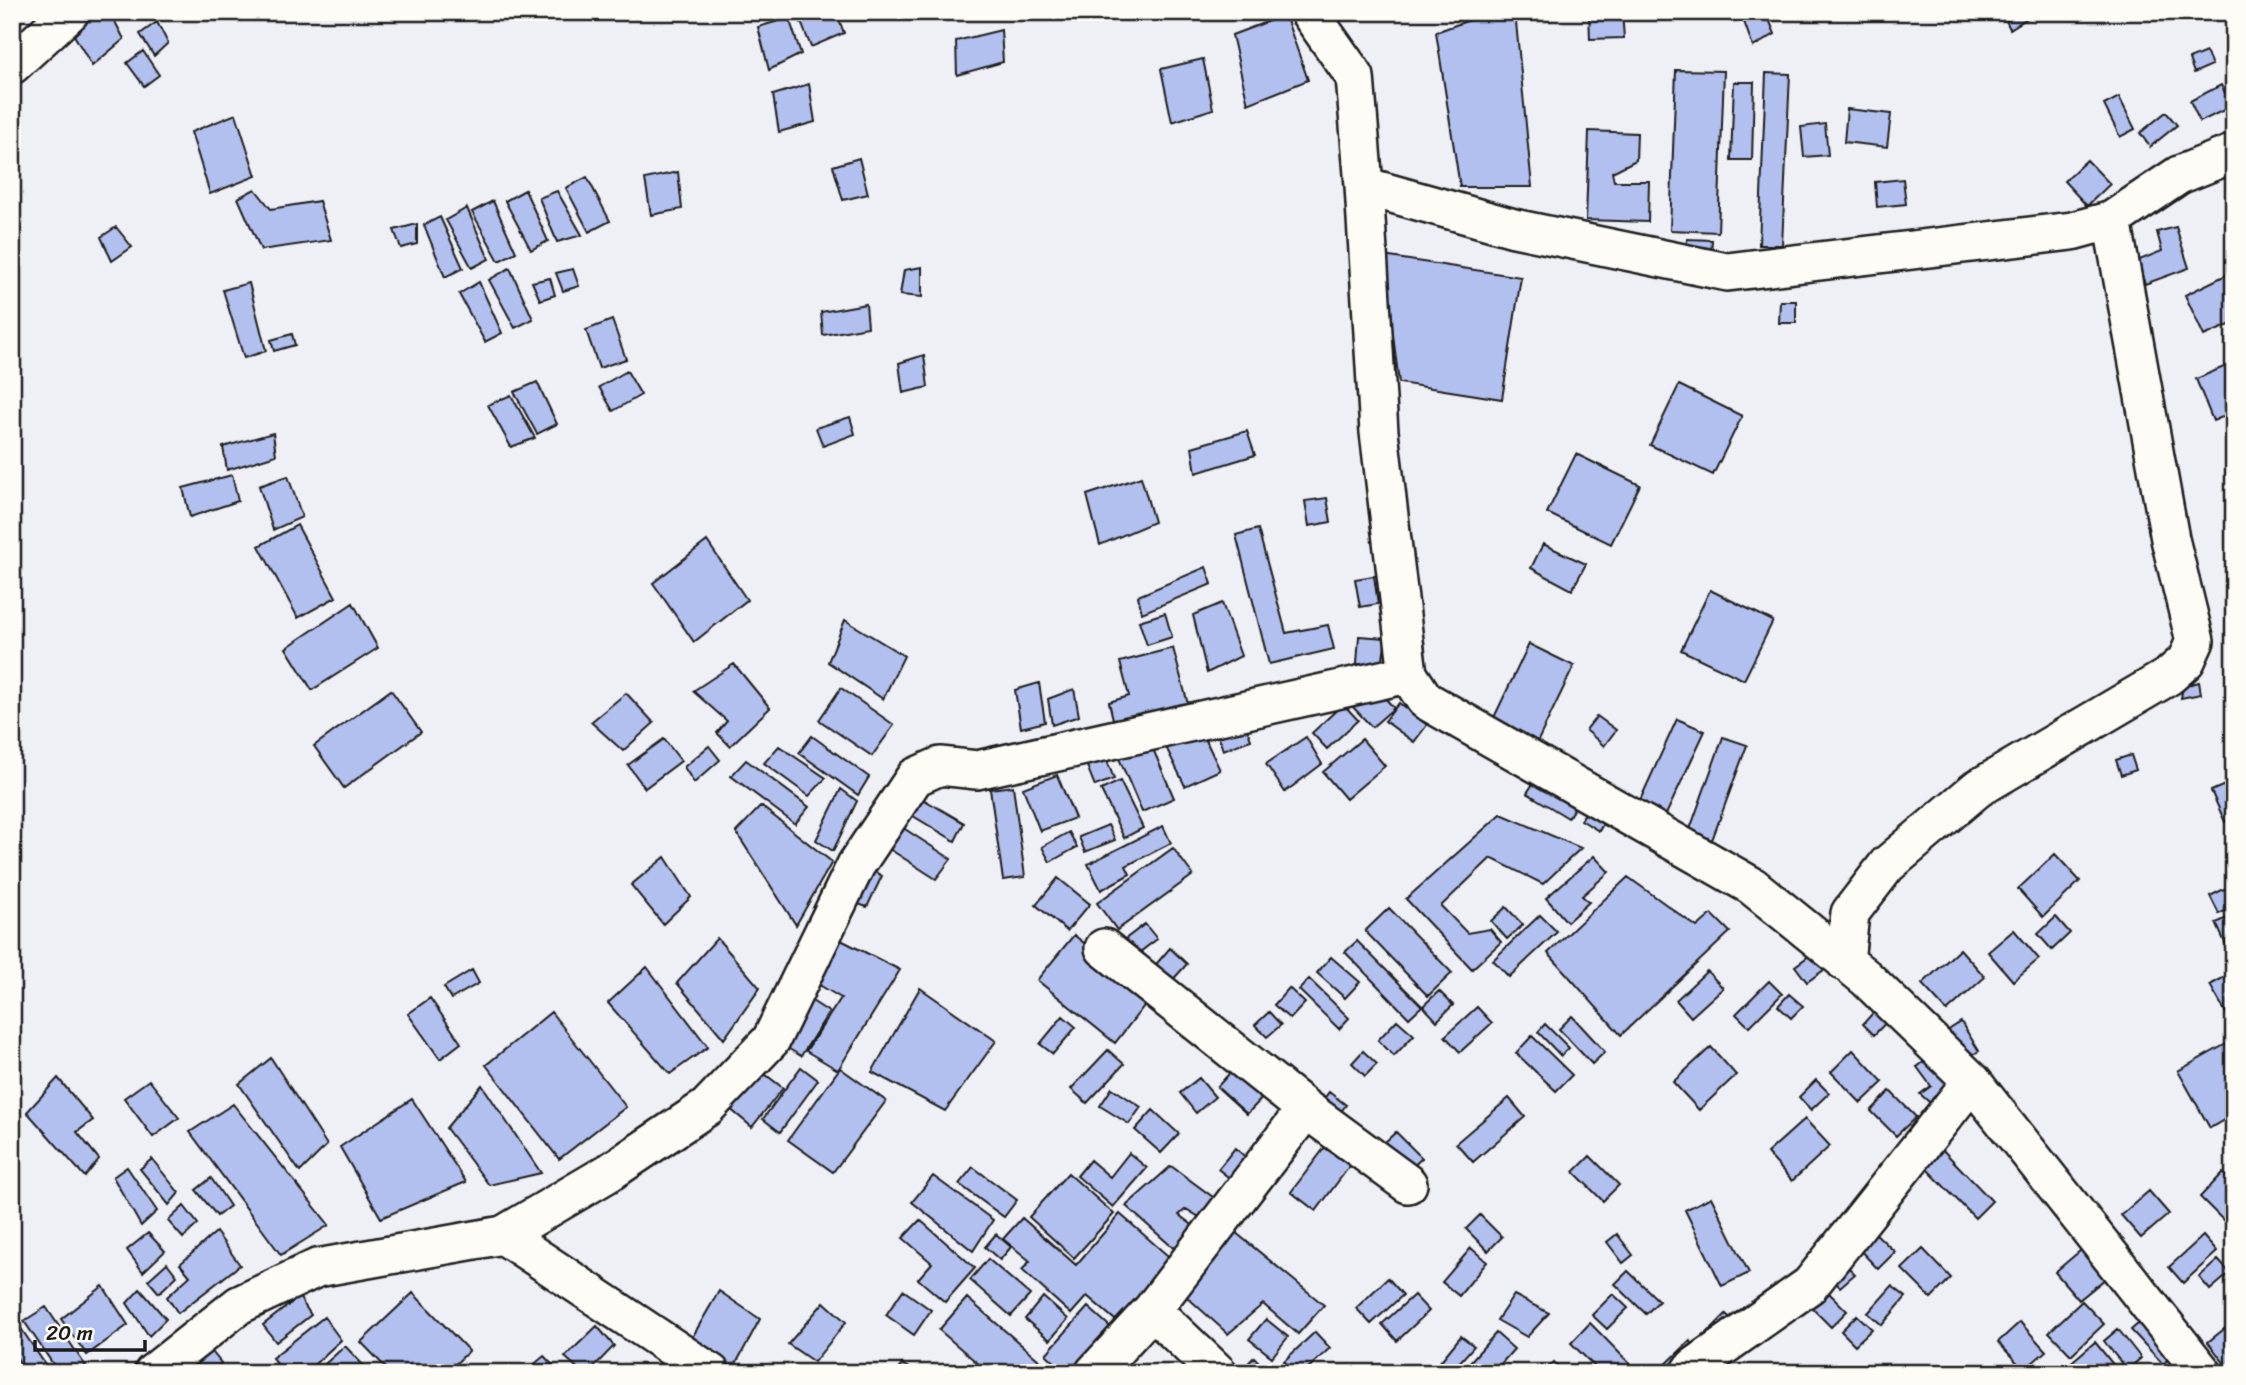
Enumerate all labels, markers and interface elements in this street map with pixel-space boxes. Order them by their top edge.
scale bar [35,1308,145,1352]
text: 20 m [46,1314,93,1352]

